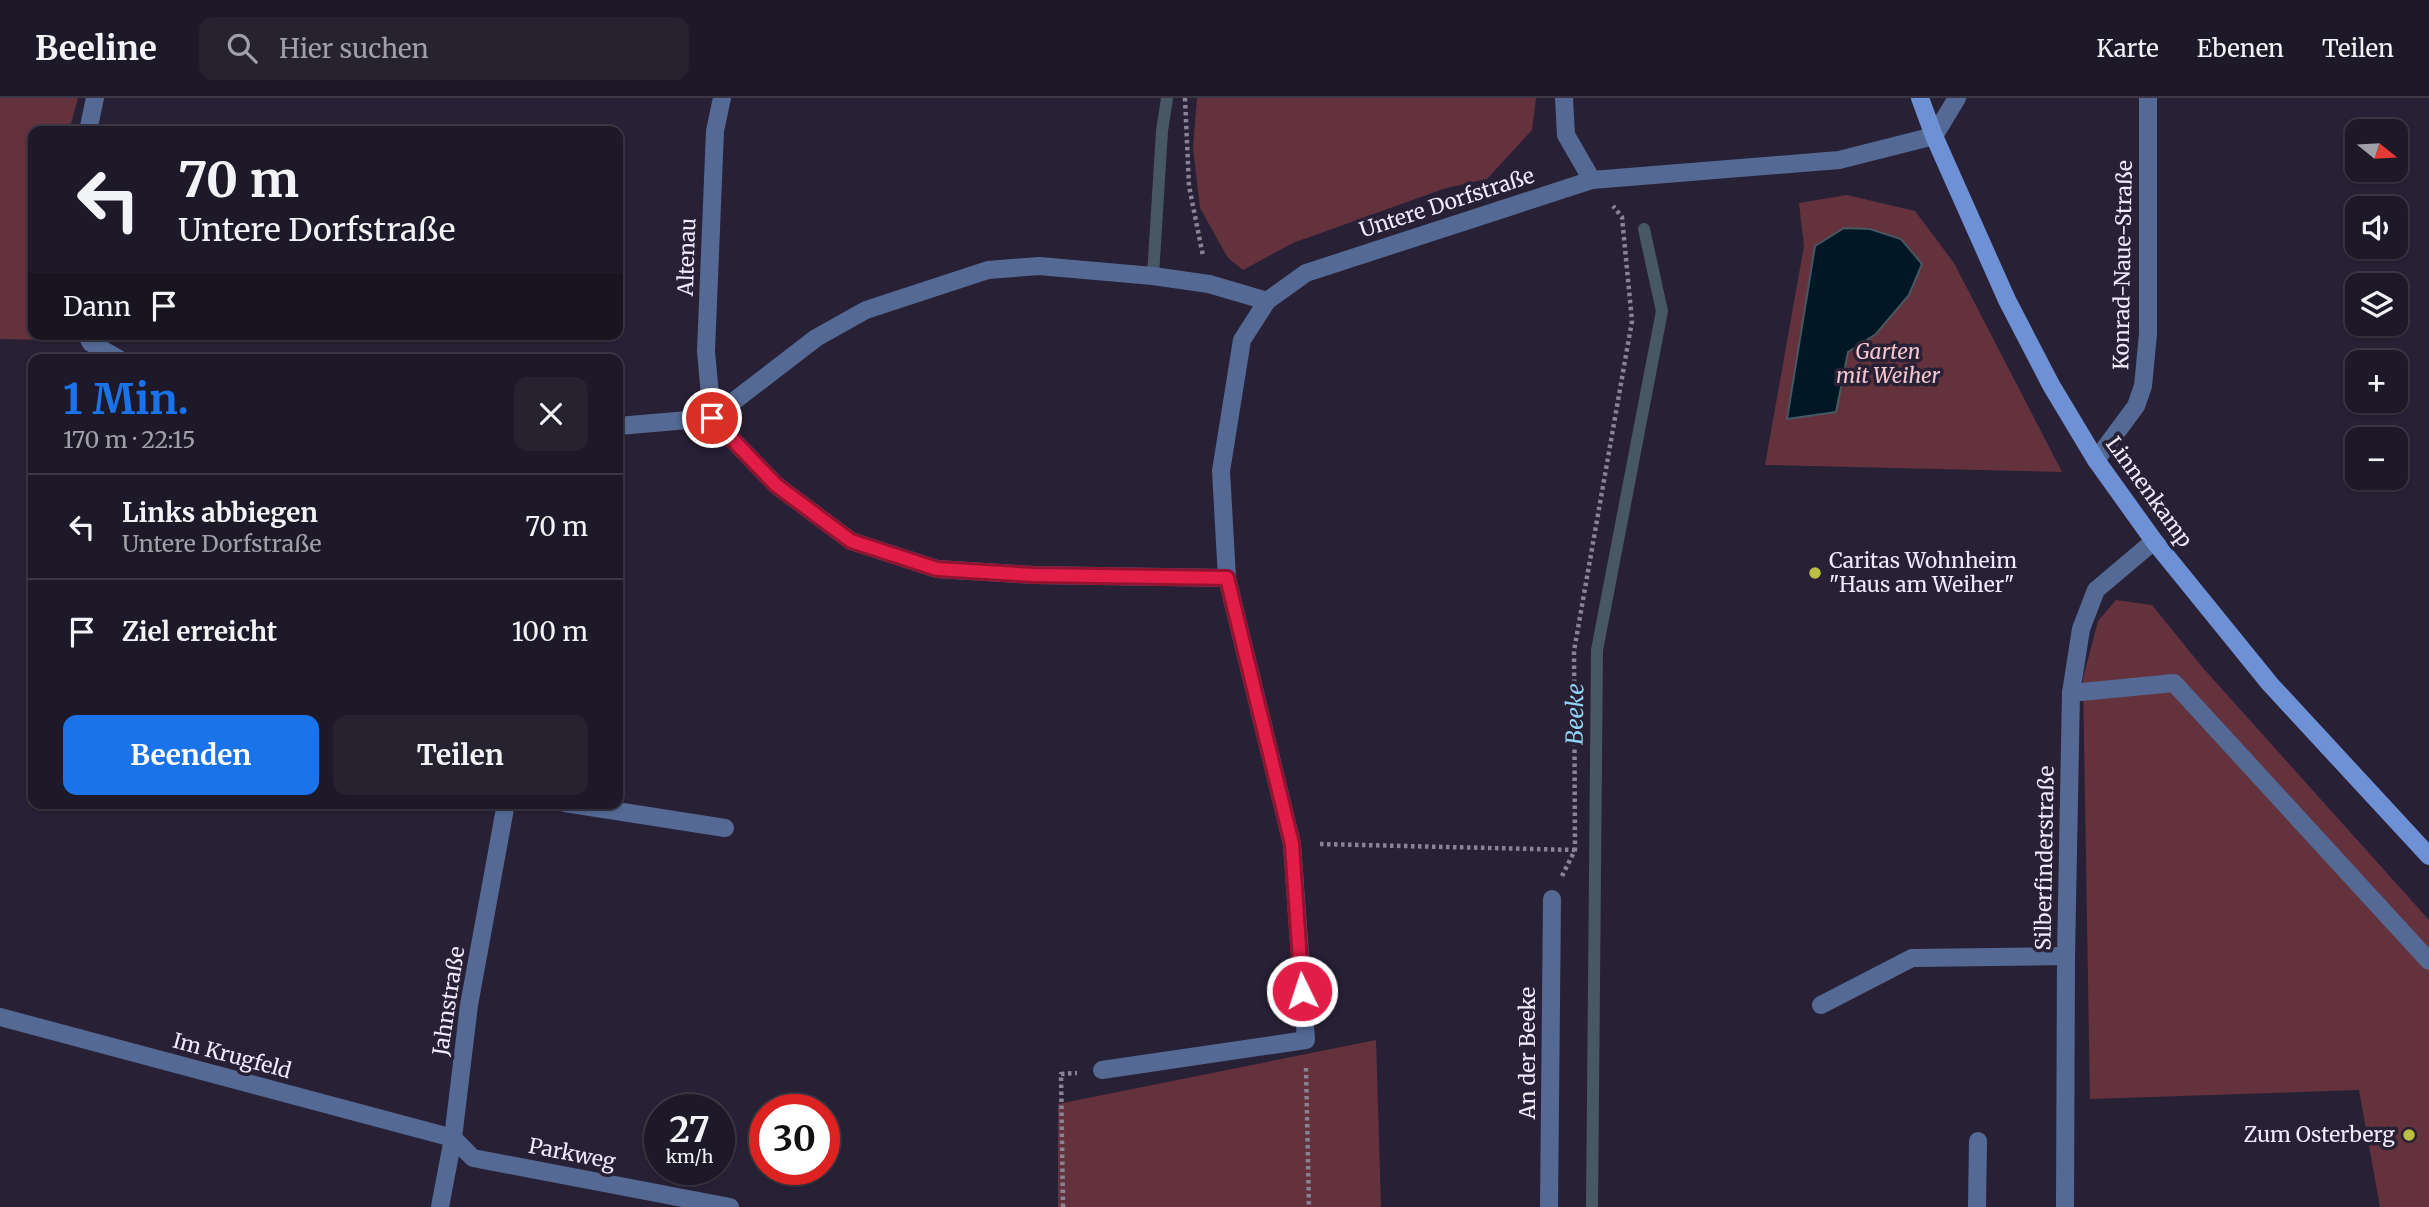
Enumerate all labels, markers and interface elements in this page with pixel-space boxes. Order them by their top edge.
search box [199,17,689,80]
text: Beeline [35,28,157,69]
icon: search [223,29,261,67]
text: Hier suchen [279,32,429,65]
text: Karte [2096,33,2159,64]
text: Ebenen [2197,33,2284,64]
text: Teilen [2322,33,2394,64]
north arrow [2345,119,2408,182]
map controls [2345,119,2408,490]
text: 70 m [178,149,299,210]
icon: left [63,154,154,245]
street label: Konrad-Naue-Straße [2107,160,2138,370]
street label: Untere Dorfstraße [1356,162,1538,243]
button: sound [2345,196,2408,259]
text: Untere Dorfstraße [178,210,455,250]
street label: Altenau [672,217,701,298]
button: layers [2345,273,2408,336]
icon: arrive [145,287,183,325]
text: Dann [63,290,131,323]
park label: Garten mit Weiher [1836,338,1940,389]
button: + [2345,350,2408,413]
text: 1 Min. [63,373,189,425]
button: close [514,377,588,451]
pin [682,388,742,448]
icon: arrive [693,399,731,437]
text: 170 m · 22:15 [63,425,195,454]
button: − [2345,427,2408,490]
street label: Linnenkamp [2100,431,2199,552]
text: Links abbiegen [122,496,318,529]
icon: left [63,508,101,546]
text: 70 m [525,510,588,543]
text: Untere Dorfstraße [122,529,321,558]
place label: Caritas Wohnheim "Haus am Weiher" [1829,547,2017,598]
marker: Caritas Wohnheim "Haus am Weiher" [1807,565,1823,581]
icon: arrive [63,613,101,651]
text: Ziel erreicht [122,615,277,648]
text: 100 m [512,615,588,648]
water label: Beeke [1559,683,1590,745]
button: Beenden [63,715,319,795]
button: Teilen [333,715,588,795]
street label: Silberfinderstraße [2029,765,2060,951]
street label: Jahnstraße [426,944,470,1058]
position arrow [1265,954,1339,1028]
street label: An der Beeke [1514,987,1541,1120]
street label: Im Krugfeld [170,1027,295,1084]
speed limit sign: 30 [749,1094,840,1185]
text: 27 [669,1108,710,1152]
place label: Zum Osterberg [2244,1121,2395,1148]
marker: Zum Osterberg [2401,1127,2417,1143]
street label: Parkweg [526,1132,618,1175]
text: km/h [666,1145,713,1168]

